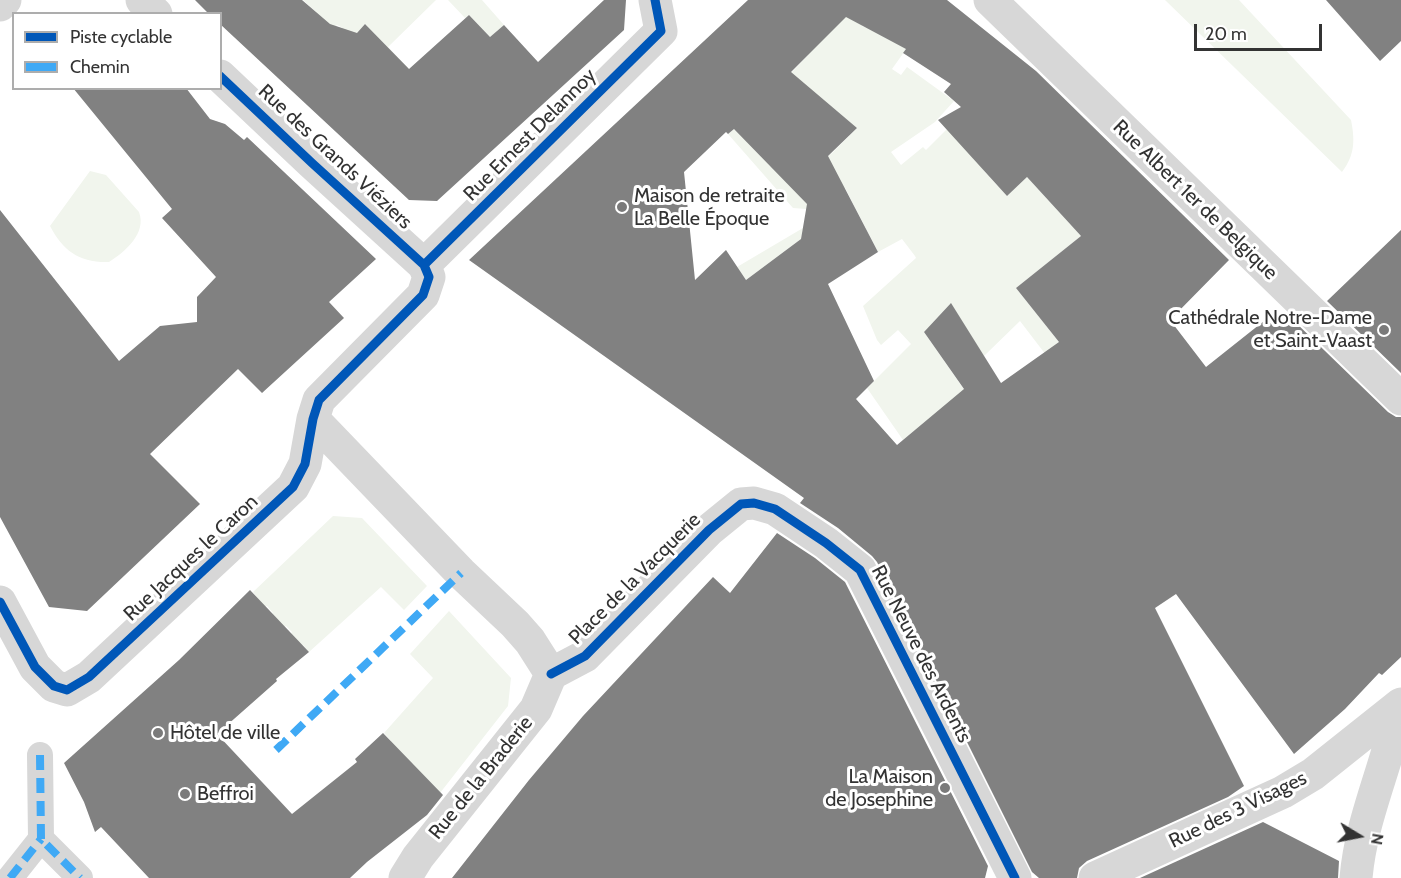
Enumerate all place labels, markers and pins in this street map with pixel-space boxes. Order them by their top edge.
place label: Maison de retraite La Belle Époque [634,184,785,231]
marker: Maison de retraite La Belle Époque [615,200,629,214]
place label: Cathédrale Notre-Dame et Saint-Vaast [1168,306,1372,353]
marker: Cathédrale Notre-Dame et Saint-Vaast [1377,323,1391,337]
place label: Hôtel de ville [170,721,280,745]
marker: Hôtel de ville [151,726,165,740]
place label: La Maison de Josephine [825,765,933,812]
marker: La Maison de Josephine [938,781,952,795]
place label: Beffroi [197,782,254,806]
marker: Beffroi [178,787,192,801]

